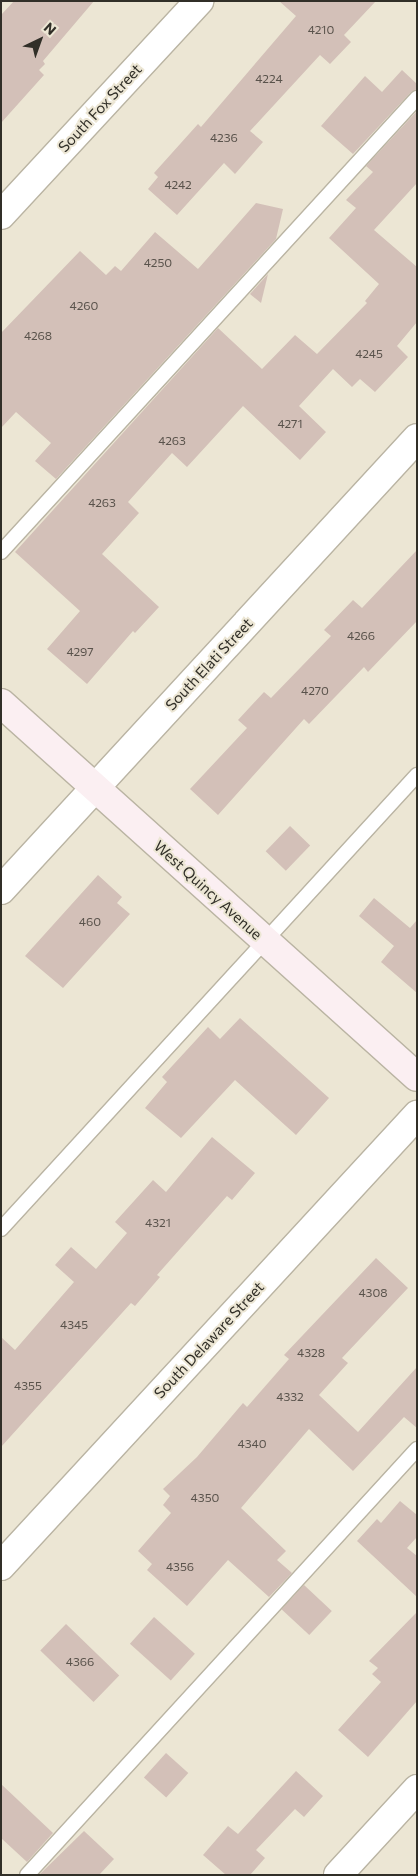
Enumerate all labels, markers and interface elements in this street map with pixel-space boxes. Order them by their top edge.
north arrow [15,15,65,65]
text: N [41,19,60,38]
house number: 4210 [308,23,334,37]
street label: South Fox Street [55,60,145,156]
house number: 4224 [255,72,283,86]
house number: 4236 [210,131,238,145]
house number: 4242 [164,178,192,192]
house number: 4250 [144,256,172,270]
house number: 4260 [70,299,98,313]
house number: 4268 [24,329,52,343]
house number: 4245 [355,347,383,361]
house number: 4271 [277,417,303,431]
house number: 4263 [158,434,186,448]
house number: 4263 [88,496,116,510]
street label: South Elati Street [162,614,256,714]
house number: 4266 [347,629,375,643]
house number: 4297 [66,645,94,659]
house number: 4270 [301,684,329,698]
street label: West Quincy Avenue [150,837,266,943]
house number: 460 [79,915,101,929]
house number: 4321 [145,1216,171,1230]
street label: South Delaware Street [150,1278,268,1402]
house number: 4308 [358,1286,388,1300]
house number: 4345 [60,1318,88,1332]
house number: 4328 [297,1346,325,1360]
house number: 4355 [14,1379,42,1393]
house number: 4332 [276,1390,304,1404]
house number: 4340 [237,1437,267,1451]
house number: 4350 [191,1491,219,1505]
house number: 4356 [166,1560,194,1574]
house number: 4366 [66,1655,94,1669]

